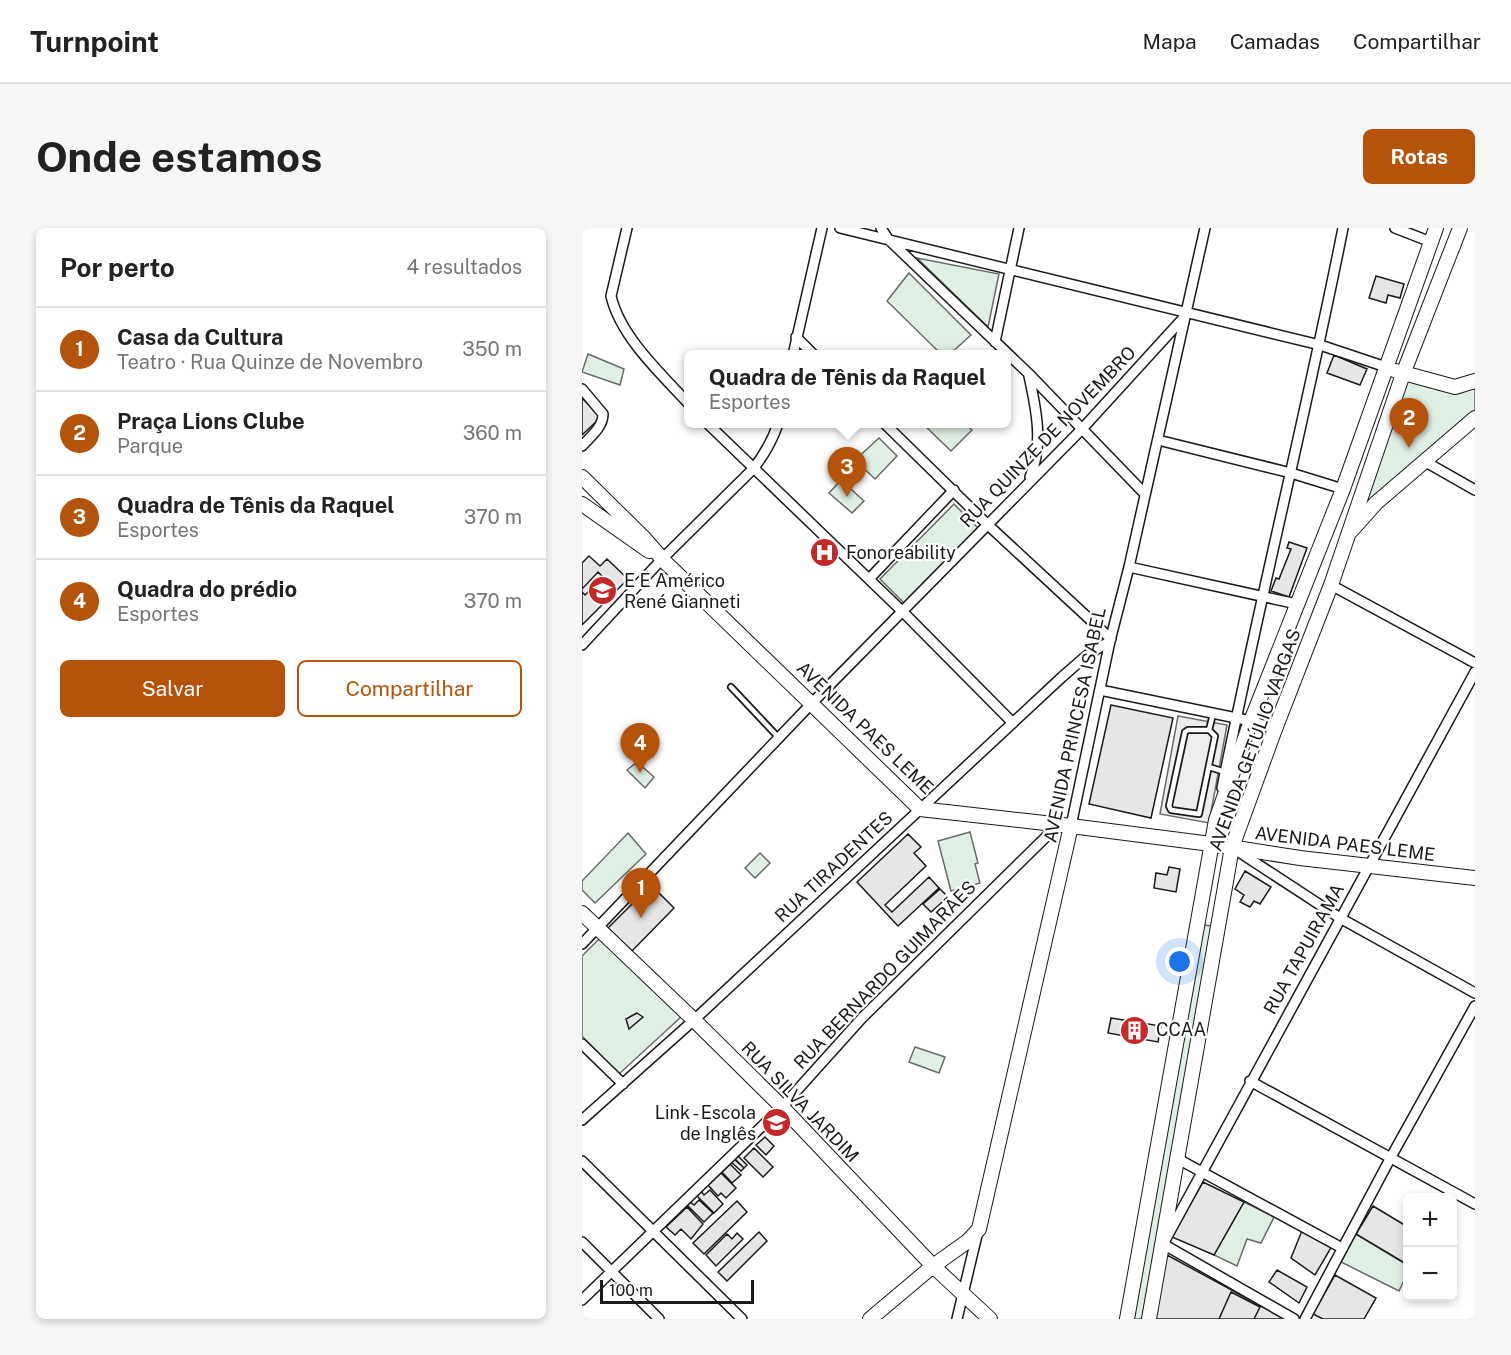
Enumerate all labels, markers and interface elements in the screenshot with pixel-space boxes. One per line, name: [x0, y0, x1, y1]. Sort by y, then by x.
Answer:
text: Turnpoint: [30, 25, 159, 58]
text: Mapa: [1143, 29, 1197, 54]
text: Camadas: [1230, 29, 1320, 54]
text: Compartilhar: [1353, 29, 1481, 54]
button: Rotas: [1363, 129, 1475, 184]
text: Onde estamos: [36, 132, 322, 181]
text: Por perto: [60, 252, 175, 283]
text: 4 resultados: [406, 255, 522, 279]
text: Casa da Cultura: [117, 324, 284, 350]
text: 1: [75, 337, 84, 361]
text: 350 m: [462, 337, 522, 361]
street label: RUA QUINZE DE NOVEMBRO: [955, 342, 1140, 532]
text: Teatro · Rua Quinze de Novembro: [117, 350, 423, 374]
popup: [684, 350, 1011, 428]
text: Quadra de Tênis da Raquel: [709, 364, 986, 390]
text: Esportes: [709, 390, 791, 414]
pin: 2: [1390, 398, 1428, 448]
text: Praça Lions Clube: [117, 408, 305, 434]
text: 2: [73, 421, 86, 445]
text: 360 m: [463, 421, 522, 445]
text: Parque: [117, 434, 183, 458]
pin: 3: [828, 448, 866, 497]
text: Quadra de Tênis da Raquel: [117, 492, 395, 518]
text: 3: [73, 505, 86, 529]
text: 370 m: [464, 505, 522, 529]
text: Esportes: [117, 518, 199, 542]
hospital icon: Fonoreability: [809, 537, 841, 569]
place label: Fonoreability: [846, 542, 956, 563]
place label: E E Américo René Gianneti: [624, 570, 741, 612]
school or university icon: E E Américo René Gianneti: [587, 575, 619, 607]
text: Quadra do prédio: [117, 576, 297, 602]
text: 4: [73, 589, 86, 613]
text: 370 m: [464, 589, 522, 613]
text: Esportes: [117, 602, 199, 626]
street label: AVENIDA PRINCESA ISABEL: [1039, 605, 1110, 845]
street label: AVENIDA GETÚLIO VARGAS: [1204, 625, 1305, 854]
street label: AVENIDA PAES LEME: [793, 657, 938, 798]
button: Salvar: [60, 660, 285, 717]
button: Compartilhar: [297, 660, 522, 717]
pin: 4: [620, 724, 660, 773]
street label: RUA TIRADENTES: [771, 807, 897, 927]
street label: AVENIDA PAES LEME: [1254, 822, 1436, 865]
pin: 1: [622, 868, 660, 918]
street label: RUA BERNARDO GUIMARÃES: [788, 876, 980, 1073]
street label: RUA TAPUIRAMA: [1259, 880, 1348, 1018]
your location: [1165, 947, 1194, 976]
building icon: CCAA: [1119, 1014, 1151, 1046]
place label: CCAA: [1156, 1019, 1206, 1040]
street label: RUA SILVA JARDIM: [737, 1037, 863, 1166]
place label: Link - Escola de Inglês: [655, 1102, 756, 1144]
school or university icon: Link - Escola de Inglês: [761, 1107, 793, 1139]
map controls: [1403, 1193, 1457, 1301]
button: +: [1403, 1193, 1457, 1247]
button: −: [1403, 1247, 1457, 1301]
scale bar: [600, 1277, 754, 1304]
text: 100 m: [609, 1281, 653, 1300]

